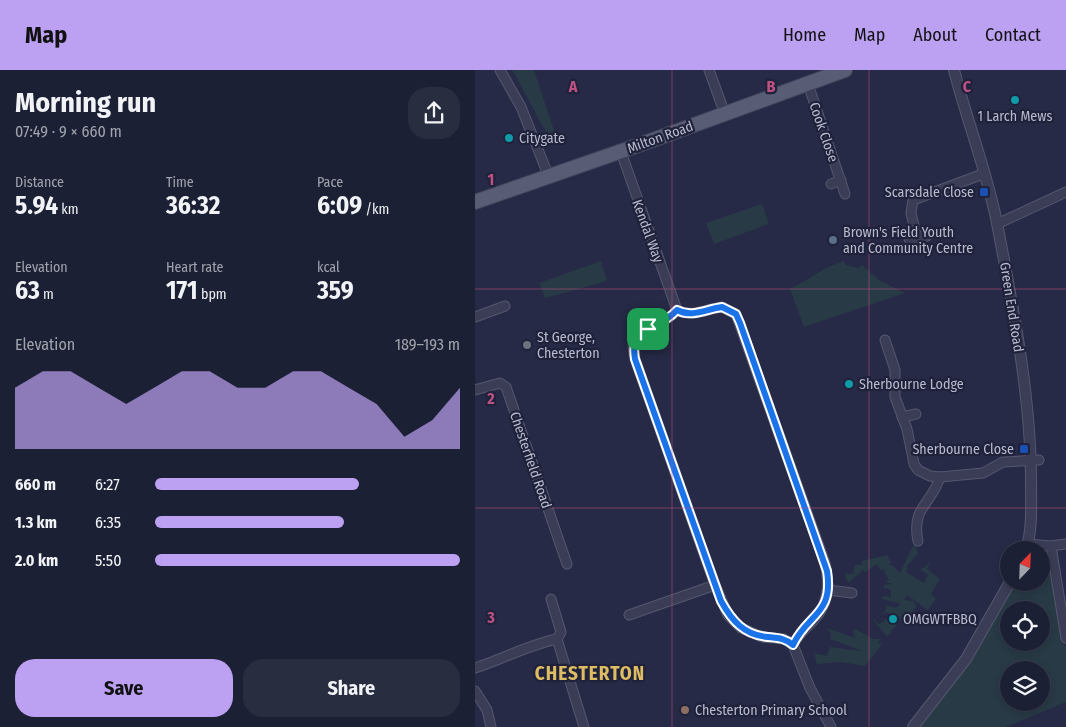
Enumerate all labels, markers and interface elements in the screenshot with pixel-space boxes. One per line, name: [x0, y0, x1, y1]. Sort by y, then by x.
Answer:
text: Map: [25, 21, 67, 49]
text: Home: [783, 24, 826, 46]
text: Map: [854, 24, 885, 46]
text: About: [913, 24, 957, 46]
text: Contact: [985, 24, 1041, 46]
text: A: [568, 77, 578, 96]
text: B: [767, 77, 776, 96]
text: C: [963, 77, 972, 96]
text: Morning run: [15, 86, 156, 119]
button: share: [408, 87, 460, 139]
marker: 1 Larch Mews: [1009, 94, 1021, 106]
street label: Cook Close: [805, 100, 842, 164]
place label: 1 Larch Mews: [978, 108, 1052, 125]
street label: Milton Road: [625, 118, 695, 157]
text: 07:49 · 9 × 660 m: [15, 122, 122, 141]
place label: Citygate: [519, 130, 565, 147]
marker: Citygate: [503, 132, 515, 144]
text: 1: [488, 170, 494, 189]
text: Distance: [15, 174, 64, 191]
text: Time: [166, 174, 194, 191]
text: Pace: [317, 174, 343, 191]
place label: Scarsdale Close: [885, 184, 974, 201]
marker: Scarsdale Close: [978, 186, 990, 198]
text: 5.94: [15, 191, 58, 221]
text: 36:32: [166, 191, 220, 221]
text: 6:09: [317, 191, 362, 221]
street label: Kendal Way: [628, 197, 667, 266]
text: km: [58, 201, 79, 218]
text: /km: [362, 201, 389, 218]
place label: Brown's Field Youth and Community Centre: [843, 224, 973, 257]
marker: Brown's Field Youth and Community Centre: [827, 234, 839, 246]
text: Elevation: [15, 259, 68, 276]
text: Heart rate: [166, 259, 223, 276]
text: kcal: [317, 259, 340, 276]
street label: Green End Road: [996, 261, 1027, 353]
text: 63: [15, 276, 40, 306]
text: 171: [166, 276, 198, 306]
text: 359: [317, 276, 354, 306]
text: m: [40, 286, 54, 303]
text: bpm: [198, 286, 227, 303]
pin: [627, 308, 669, 350]
icon: arrive: [634, 315, 662, 343]
place label: St George, Chesterton: [537, 329, 600, 362]
text: Elevation: [15, 335, 75, 354]
text: 189–193 m: [395, 335, 460, 354]
marker: St George, Chesterton: [521, 339, 533, 351]
place label: Sherbourne Lodge: [859, 376, 964, 393]
marker: Sherbourne Lodge: [843, 378, 855, 390]
text: 2: [486, 389, 495, 408]
street label: Chesterfield Road: [506, 410, 555, 511]
place label: Sherbourne Close: [912, 441, 1014, 458]
marker: Sherbourne Close: [1018, 443, 1030, 455]
text: 660 m: [15, 475, 56, 494]
text: 6:27: [95, 475, 120, 494]
text: 1.3 km: [15, 513, 57, 532]
text: 6:35: [95, 513, 121, 532]
north arrow: [1000, 541, 1050, 591]
map controls: [1000, 541, 1050, 711]
text: 2.0 km: [15, 551, 58, 570]
text: 5:50: [95, 551, 121, 570]
button: locate: [1000, 601, 1050, 651]
text: 3: [486, 608, 495, 627]
place label: OMGWTFBBQ: [903, 611, 977, 628]
marker: OMGWTFBBQ: [887, 613, 899, 625]
button: Save: [15, 659, 233, 717]
button: Share: [243, 659, 460, 717]
button: layers: [1000, 661, 1050, 711]
district label: CHESTERTON: [535, 662, 645, 685]
place label: Chesterton Primary School: [695, 702, 847, 719]
marker: Chesterton Primary School: [679, 704, 691, 716]

